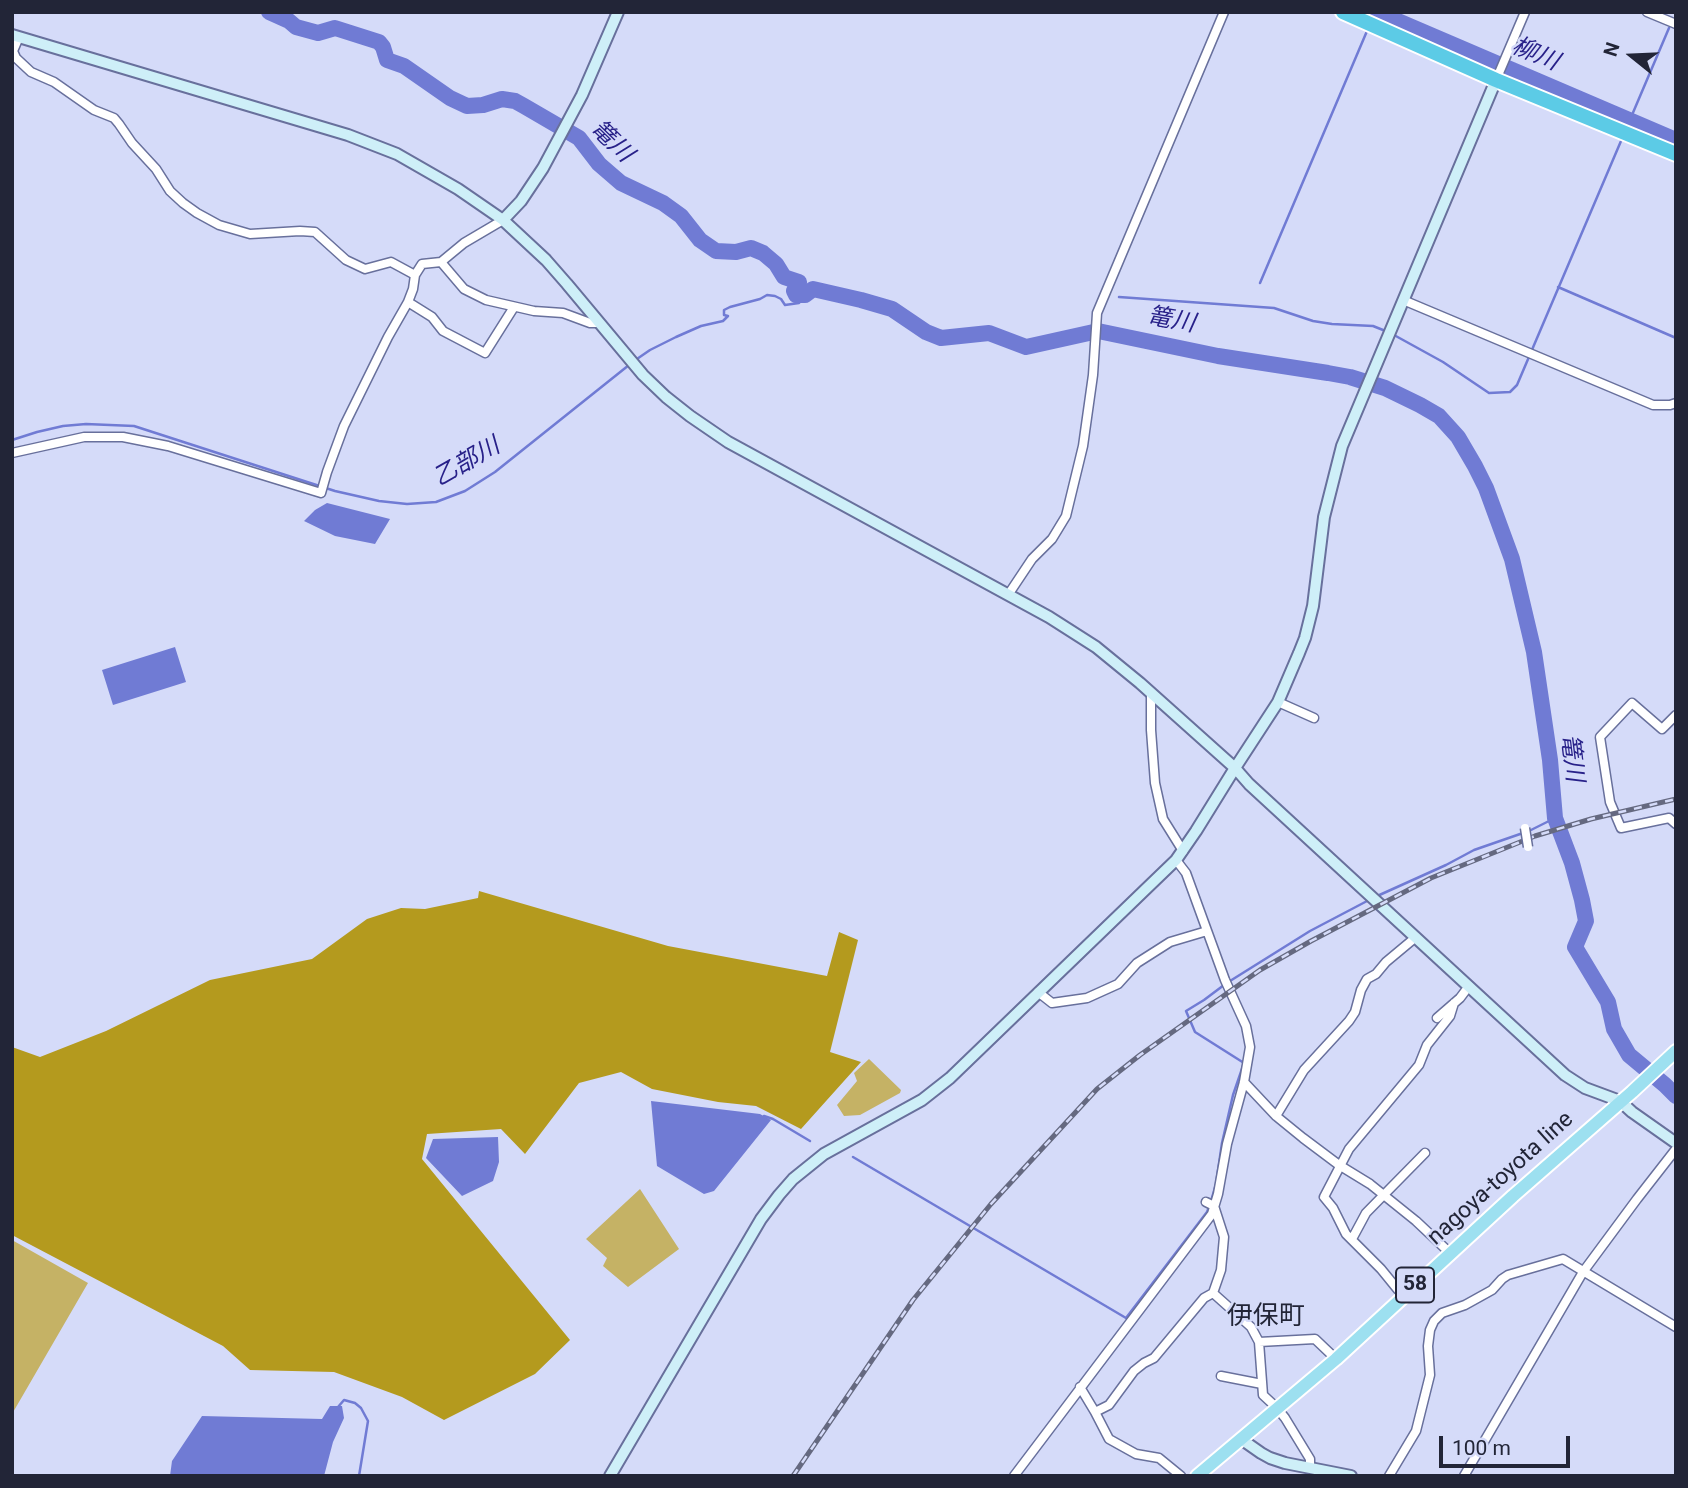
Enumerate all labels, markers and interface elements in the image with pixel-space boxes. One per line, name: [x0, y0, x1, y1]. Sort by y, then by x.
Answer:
north arrow: [1597, 21, 1667, 91]
water label: 柳川: [1507, 32, 1563, 78]
text: N: [1599, 39, 1625, 59]
water label: 篭川: [584, 115, 638, 169]
water label: 篭川: [1145, 303, 1197, 339]
water label: 乙部川: [429, 433, 505, 493]
water label: 篭川: [1554, 732, 1588, 784]
street label: nagoya-toyota line: [1422, 1106, 1580, 1252]
road number: 58: [1396, 1268, 1434, 1302]
district label: 伊保町: [1227, 1301, 1305, 1333]
scale bar: [1443, 1422, 1574, 1466]
text: 100 m: [1452, 1436, 1511, 1460]

